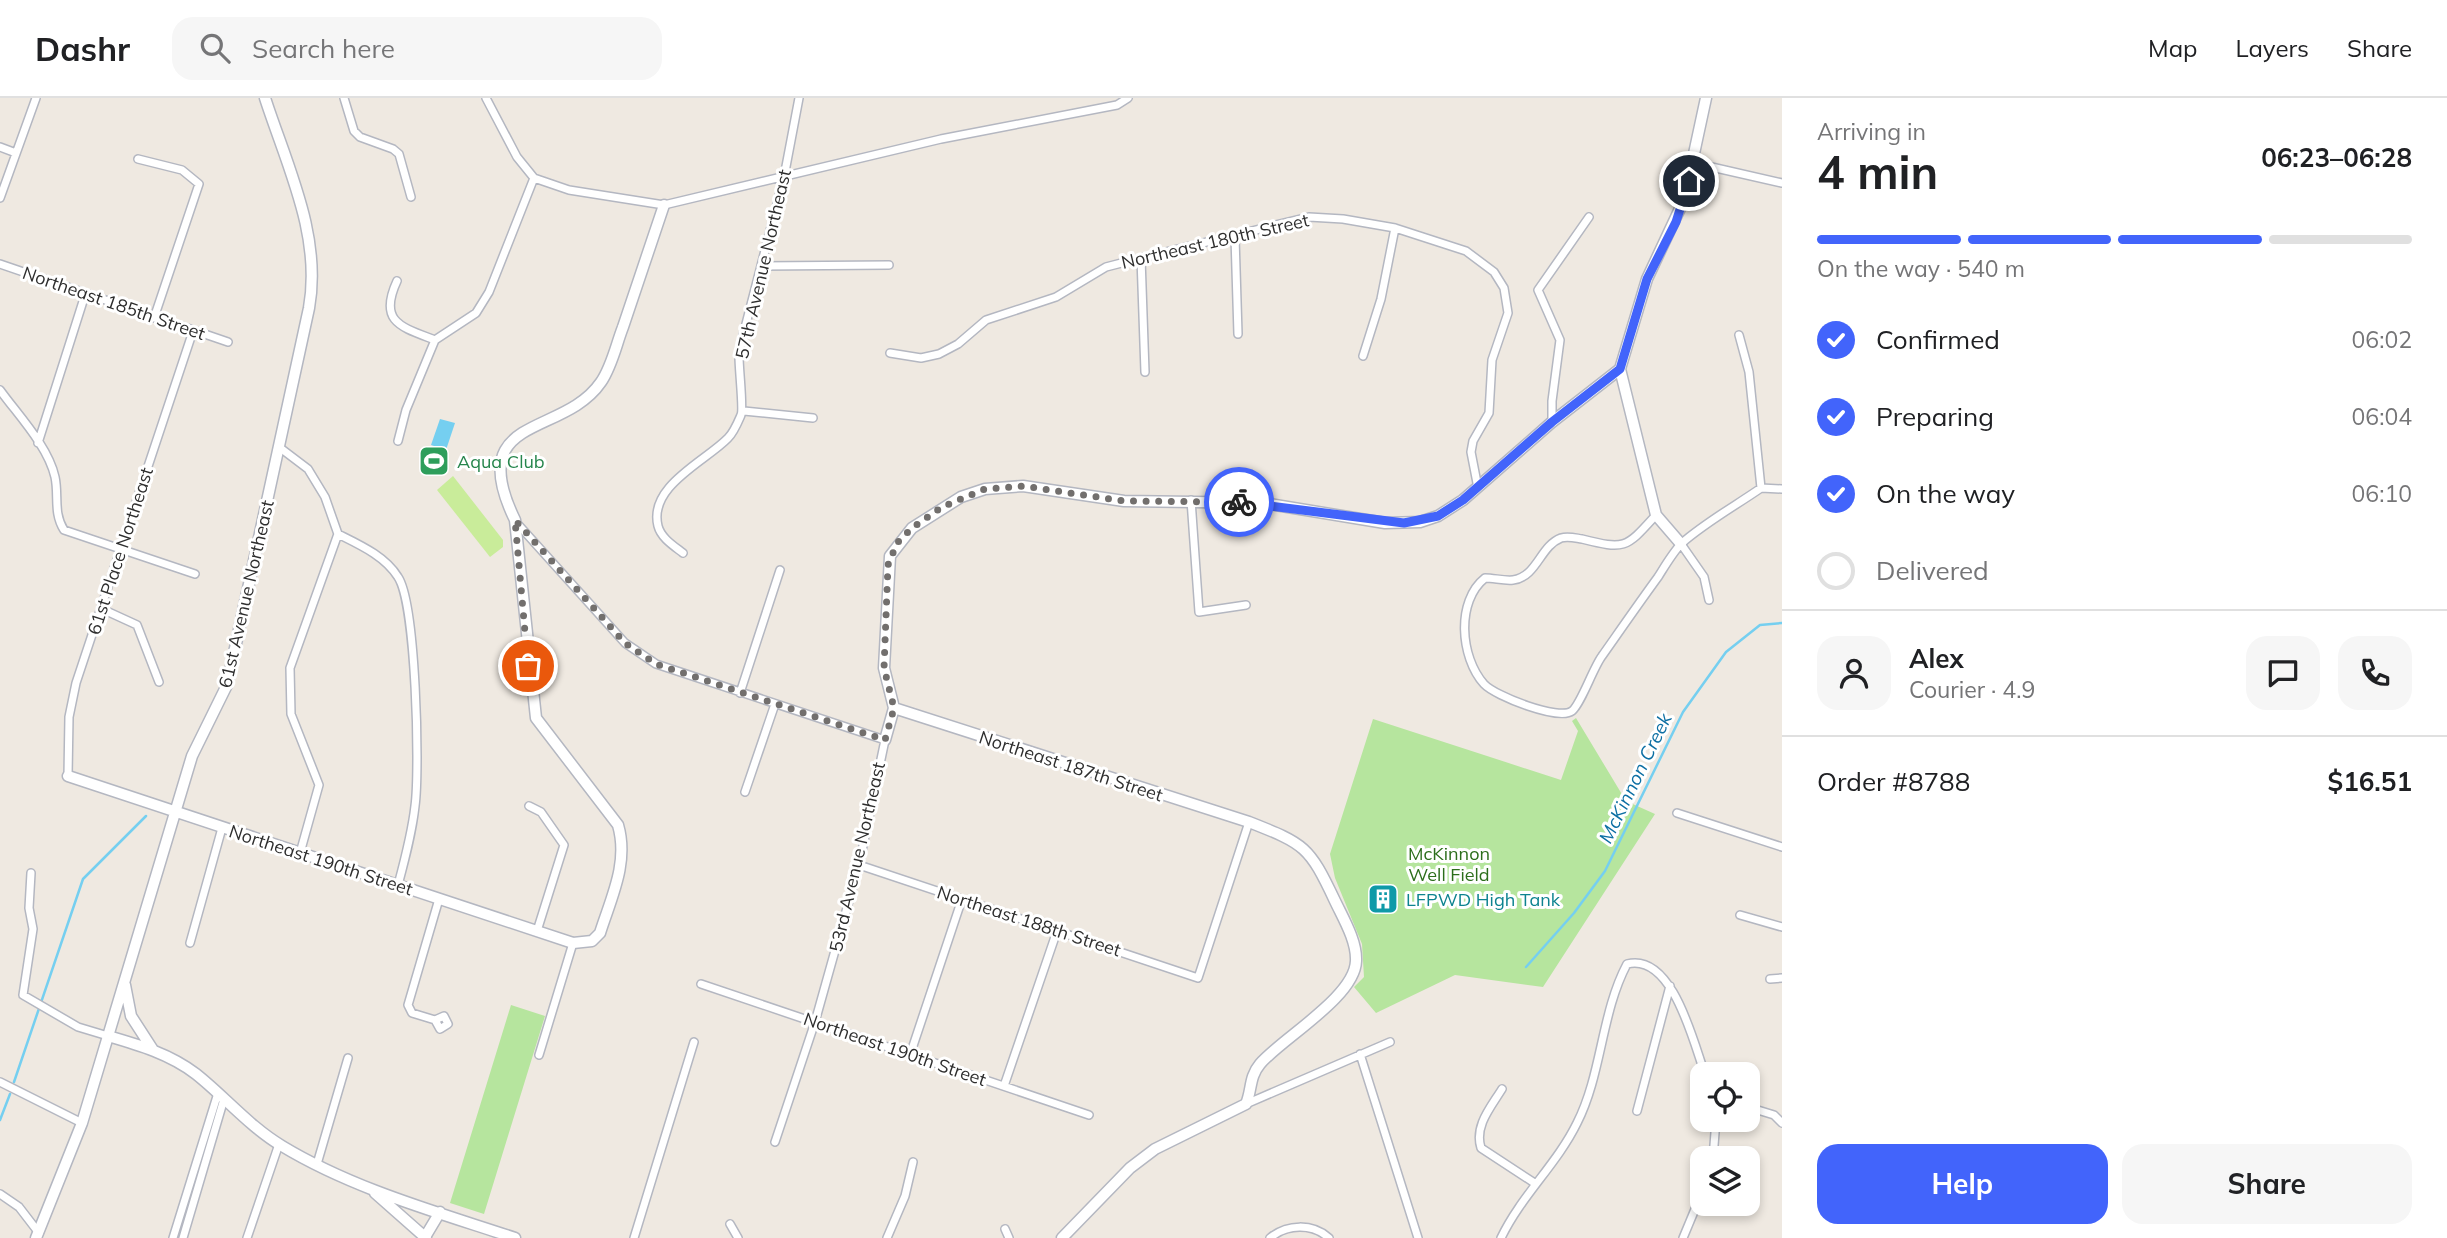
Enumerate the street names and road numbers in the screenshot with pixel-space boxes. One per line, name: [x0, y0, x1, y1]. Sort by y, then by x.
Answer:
street label: 57th Avenue Northeast: [730, 167, 796, 361]
street label: Northeast 180th Street: [1119, 208, 1311, 274]
street label: Northeast 185th Street: [20, 261, 208, 345]
street label: 61st Place Northeast: [82, 464, 158, 638]
street label: 61st Avenue Northeast: [213, 498, 279, 690]
street label: Northeast 187th Street: [976, 725, 1166, 807]
street label: 53rd Avenue Northeast: [824, 760, 890, 954]
street label: Northeast 190th Street: [226, 819, 416, 901]
street label: Northeast 188th Street: [934, 880, 1124, 962]
street label: Northeast 190th Street: [801, 1007, 989, 1091]

